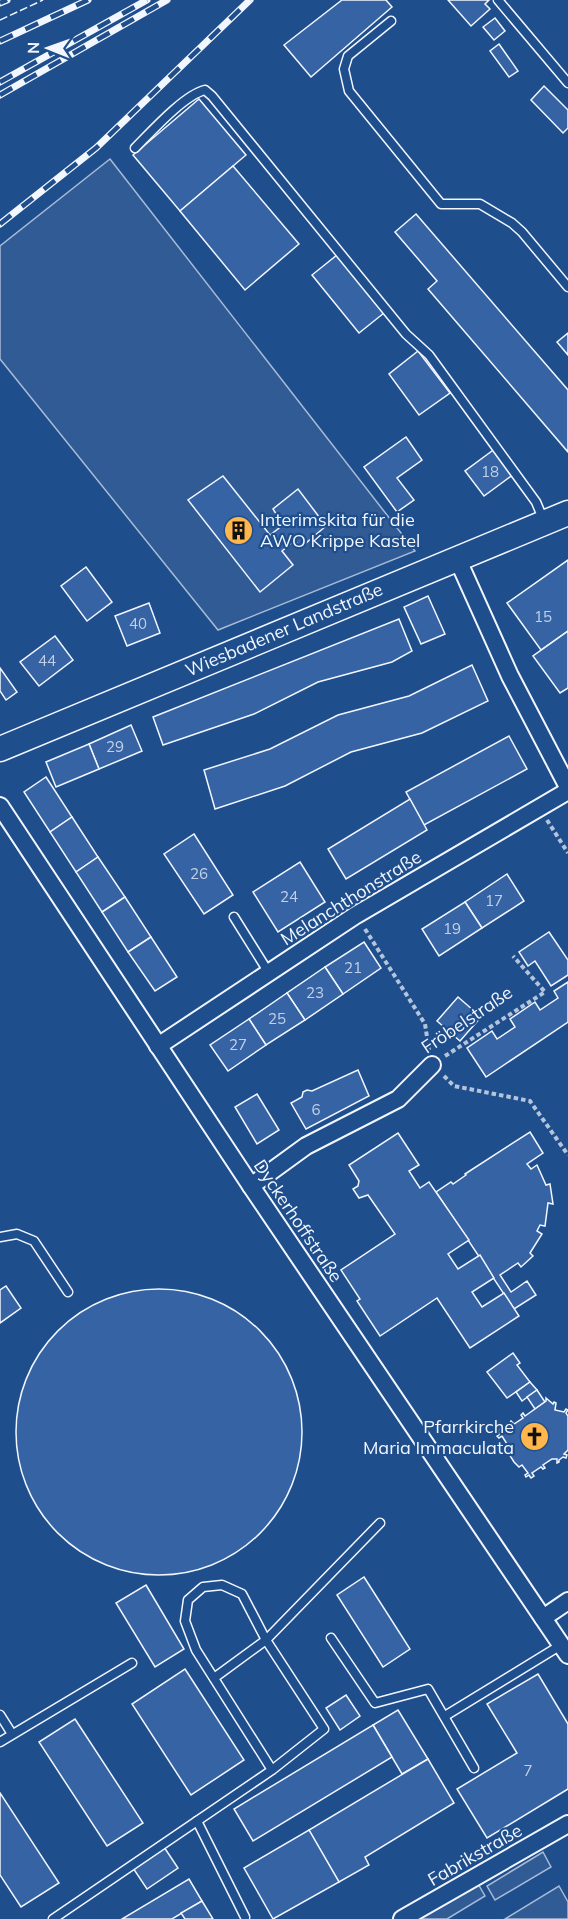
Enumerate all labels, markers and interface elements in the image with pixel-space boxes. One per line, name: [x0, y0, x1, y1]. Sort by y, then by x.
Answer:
north arrow: [18, 18, 78, 78]
text: N: [23, 42, 43, 54]
house number: 18: [481, 462, 499, 481]
place label: Interimskita für die AWO Krippe Kastel: [260, 508, 420, 552]
building icon: Interimskita für die AWO Krippe Kastel: [223, 514, 255, 546]
street label: Wiesbadener Landstraße: [182, 577, 386, 682]
house number: 15: [534, 607, 552, 626]
house number: 40: [129, 614, 147, 633]
house number: 44: [38, 651, 56, 670]
house number: 29: [106, 737, 124, 756]
street label: Melanchthonstraße: [276, 845, 425, 950]
house number: 26: [190, 864, 208, 883]
house number: 24: [280, 887, 298, 906]
house number: 17: [485, 891, 503, 910]
house number: 19: [443, 919, 461, 938]
house number: 21: [344, 958, 362, 977]
street label: Fröbelstraße: [417, 981, 517, 1059]
house number: 23: [306, 983, 324, 1002]
house number: 25: [268, 1009, 286, 1028]
house number: 27: [229, 1035, 247, 1054]
house number: 6: [311, 1100, 321, 1119]
street label: Dyckerhoffstraße: [249, 1155, 348, 1287]
place label: Pfarrkirche Maria Immaculata: [363, 1415, 514, 1459]
church icon: Pfarrkirche Maria Immaculata: [519, 1421, 551, 1453]
house number: 7: [523, 1761, 533, 1780]
street label: Fabrikstraße: [424, 1818, 526, 1891]

